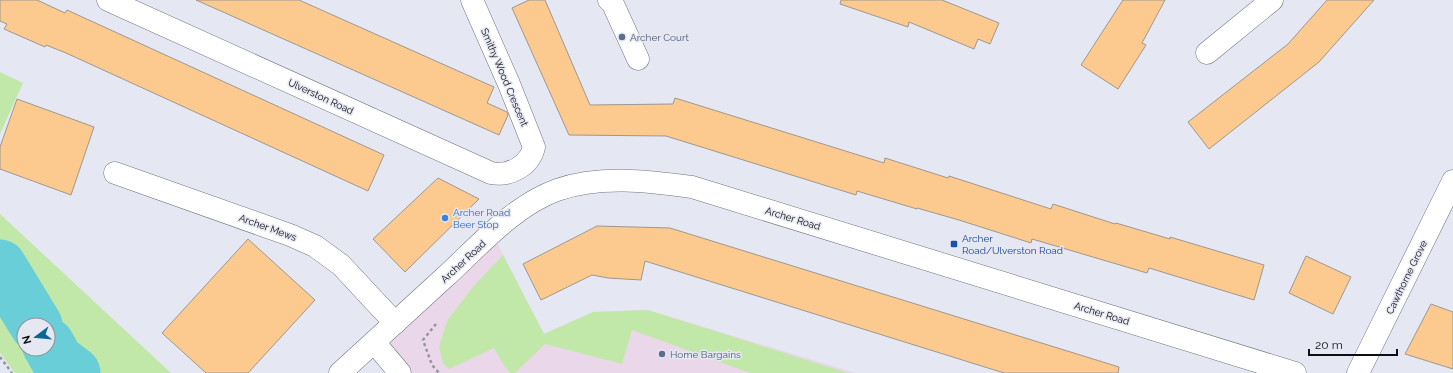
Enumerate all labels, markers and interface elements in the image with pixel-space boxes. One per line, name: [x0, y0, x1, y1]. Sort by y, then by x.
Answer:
street label: Smithy Wood Crescent: [479, 26, 530, 129]
marker: Archer Court: [617, 32, 627, 42]
place label: Archer Court: [630, 32, 689, 43]
street label: Ulverston Road: [286, 76, 355, 116]
street label: Archer Road: [764, 205, 822, 232]
place label: Archer Road Beer Stop: [453, 207, 510, 230]
street label: Archer Mews: [238, 212, 298, 243]
marker: Archer Road Beer Stop: [440, 213, 450, 223]
place label: Archer Road/Ulverston Road: [962, 233, 1063, 256]
street label: Archer Road: [439, 238, 488, 285]
marker: Archer Road/Ulverston Road: [949, 239, 959, 249]
street label: Cawthorne Grove: [1384, 239, 1429, 316]
street label: Archer Road: [1073, 300, 1131, 327]
north arrow: [16, 317, 56, 357]
scale bar: [1309, 331, 1397, 357]
text: N: [19, 334, 34, 345]
text: 20 m: [1315, 338, 1343, 352]
marker: Home Bargains: [657, 349, 667, 359]
place label: Home Bargains: [670, 349, 741, 360]

